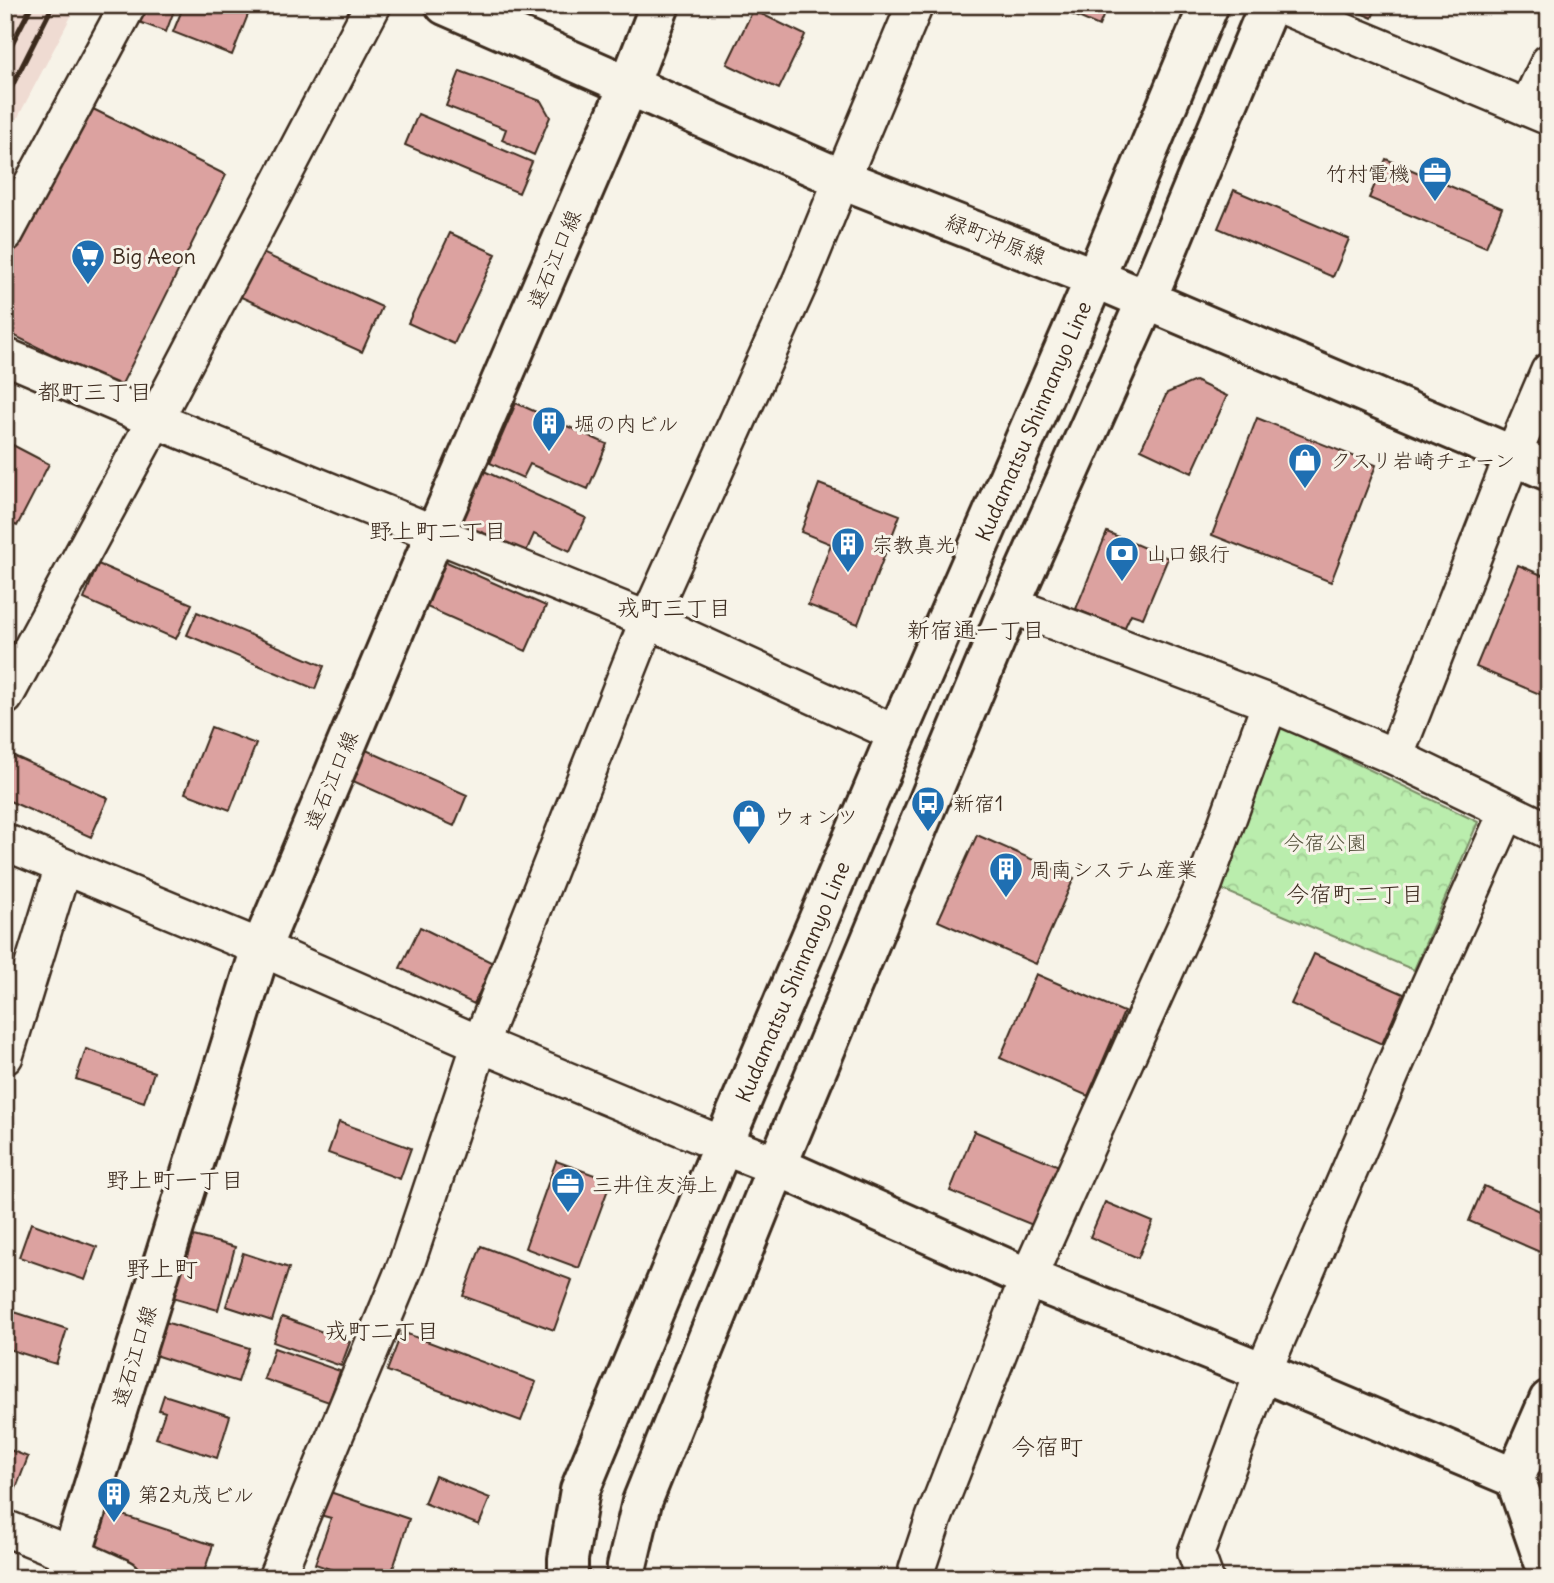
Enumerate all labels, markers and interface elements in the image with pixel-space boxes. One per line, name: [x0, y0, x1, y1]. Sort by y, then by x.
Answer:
office icon: 竹村電機: [1416, 154, 1454, 203]
place label: 竹村電機: [1326, 160, 1410, 187]
street label: 遠石江口線: [521, 205, 587, 313]
street label: 緑町沖原線: [942, 208, 1050, 270]
supermarket icon: Big Aeon: [69, 237, 107, 286]
place label: Big Aeon: [112, 243, 196, 270]
street label: Kudamatsu Shinnanyo Line: [969, 297, 1097, 545]
district label: 都町三丁目: [38, 377, 153, 406]
building icon: 堀の内ビル: [530, 404, 568, 453]
place label: 堀の内ビル: [574, 410, 679, 437]
shop icon: クスリ岩崎チェーン: [1286, 441, 1324, 490]
place label: クスリ岩崎チェーン: [1330, 447, 1515, 474]
district label: 野上町二丁目: [369, 516, 507, 545]
building icon: 宗教真光: [829, 525, 867, 574]
place label: 宗教真光: [872, 531, 956, 558]
bank icon: 山口銀行: [1103, 534, 1141, 583]
place label: 山口銀行: [1146, 540, 1230, 567]
district label: 戎町三丁目: [617, 593, 732, 622]
district label: 新宿通一丁目: [907, 615, 1045, 644]
street label: 遠石江口線: [298, 726, 364, 834]
bus stop icon: 新宿1: [909, 784, 947, 833]
place label: 新宿1: [953, 790, 1003, 817]
shop icon: ウォンツ: [730, 797, 768, 846]
place label: ウォンツ: [774, 803, 858, 830]
park label: 今宿公園: [1283, 829, 1367, 856]
building icon: 周南システム産業: [987, 850, 1025, 899]
place label: 周南システム産業: [1030, 856, 1198, 883]
street label: Kudamatsu Shinnanyo Line: [729, 857, 855, 1106]
district label: 今宿町二丁目: [1286, 879, 1424, 908]
district label: 野上町一丁目: [106, 1165, 244, 1194]
office icon: 三井住友海上: [549, 1165, 587, 1214]
place label: 三井住友海上: [592, 1171, 718, 1198]
district label: 野上町: [126, 1253, 198, 1283]
street label: 遠石江口線: [106, 1302, 162, 1410]
district label: 戎町二丁目: [325, 1316, 440, 1345]
district label: 今宿町: [1011, 1431, 1083, 1461]
building icon: 第2丸茂ビル: [95, 1475, 133, 1524]
place label: 第2丸茂ビル: [138, 1481, 254, 1508]

